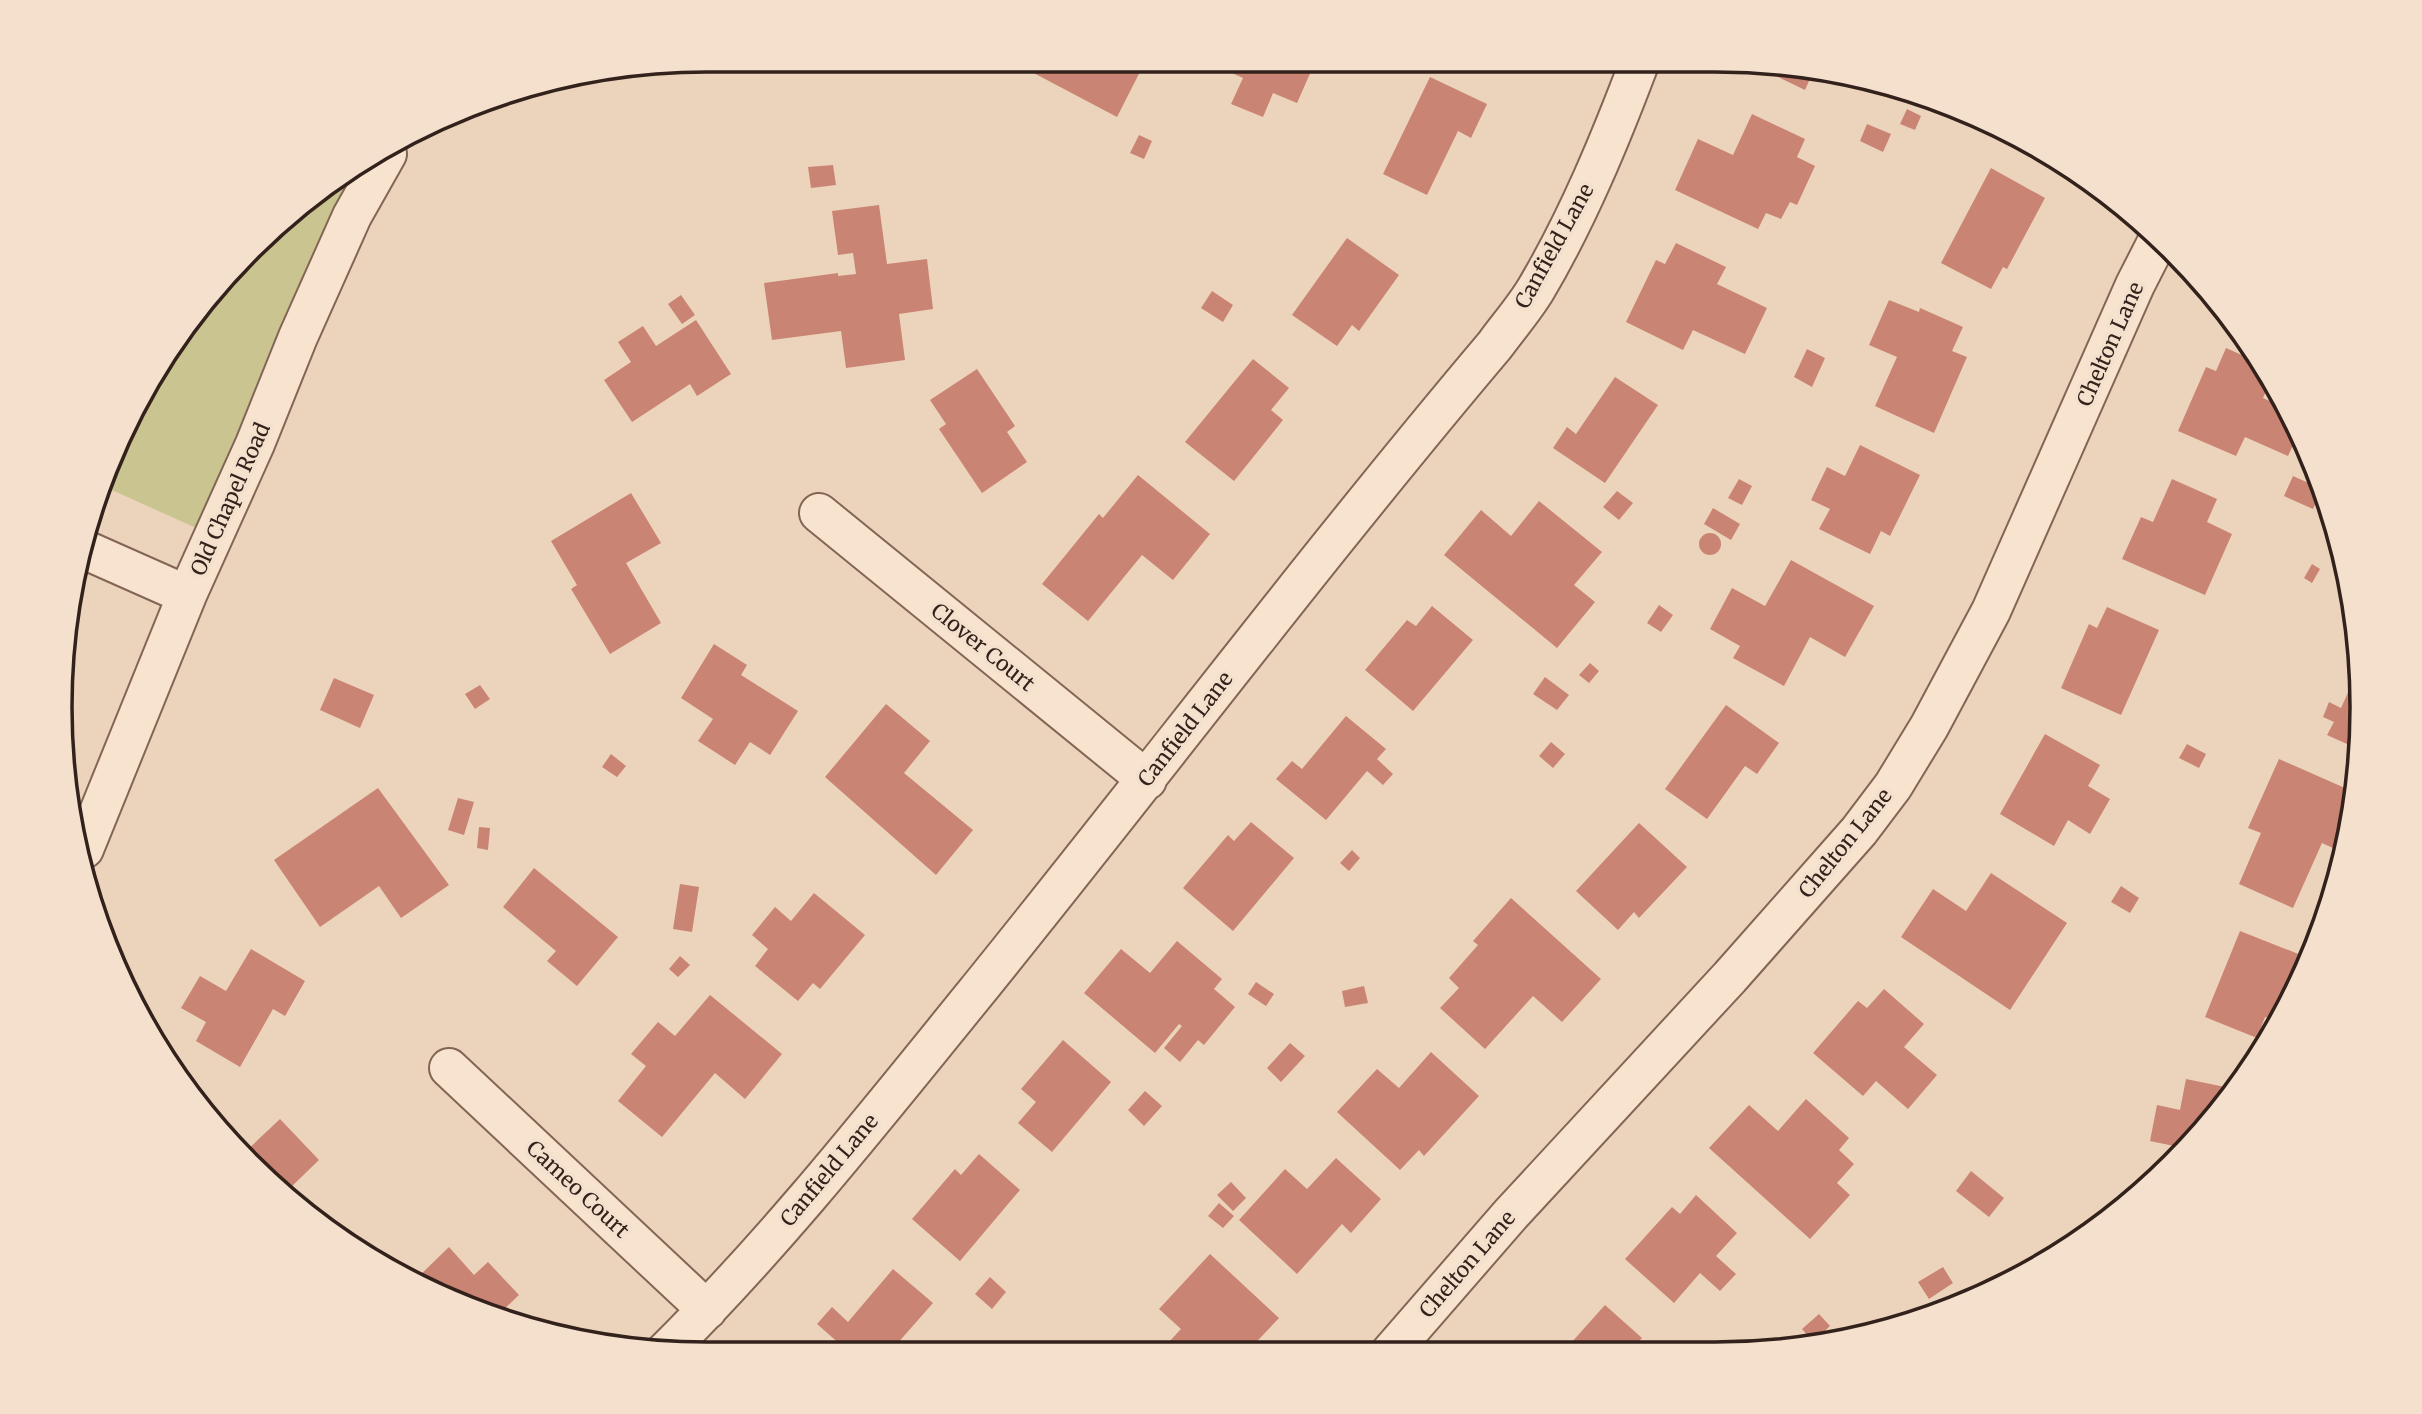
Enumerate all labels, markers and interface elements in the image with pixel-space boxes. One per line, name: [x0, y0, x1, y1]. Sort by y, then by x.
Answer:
street label: Canfield Lane: [1509, 179, 1599, 313]
street label: Chelton Lane: [2071, 278, 2149, 410]
street label: Old Chapel Road: [184, 418, 276, 580]
street label: Clover Court: [926, 597, 1040, 697]
street label: Canfield Lane: [1132, 666, 1238, 792]
street label: Chelton Lane: [1793, 783, 1897, 903]
street label: Canfield Lane: [774, 1108, 884, 1232]
street label: Cameo Court: [521, 1135, 635, 1243]
street label: Chelton Lane: [1413, 1205, 1521, 1323]

